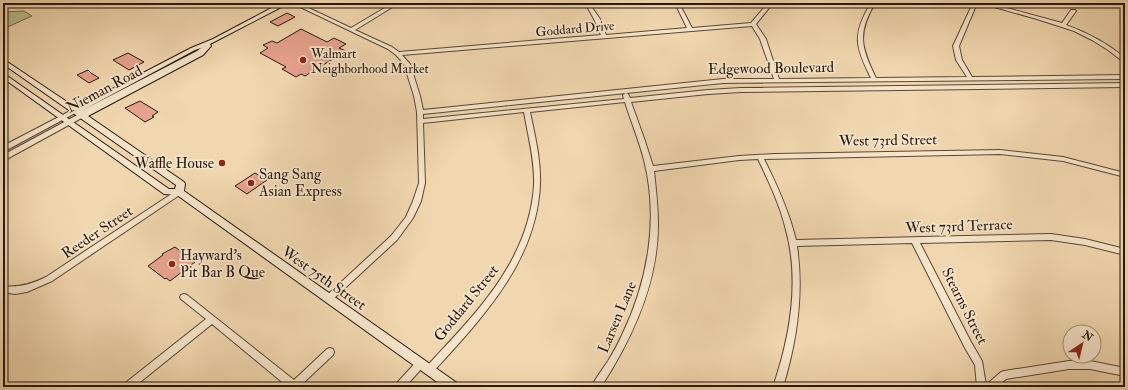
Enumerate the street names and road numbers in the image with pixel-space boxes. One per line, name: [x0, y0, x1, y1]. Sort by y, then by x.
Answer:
street label: Goddard Drive: [535, 18, 616, 40]
street label: Edgewood Boulevard: [708, 58, 835, 79]
street label: Nieman Road: [63, 61, 146, 117]
street label: West 73rd Street: [838, 130, 937, 151]
street label: Reeder Street: [58, 202, 137, 263]
street label: West 73rd Terrace: [904, 215, 1013, 238]
street label: West 75th Street: [277, 242, 370, 315]
street label: Goddard Street: [430, 261, 503, 345]
street label: Stearns Street: [937, 265, 992, 348]
street label: Larsen Lane: [594, 279, 641, 356]

